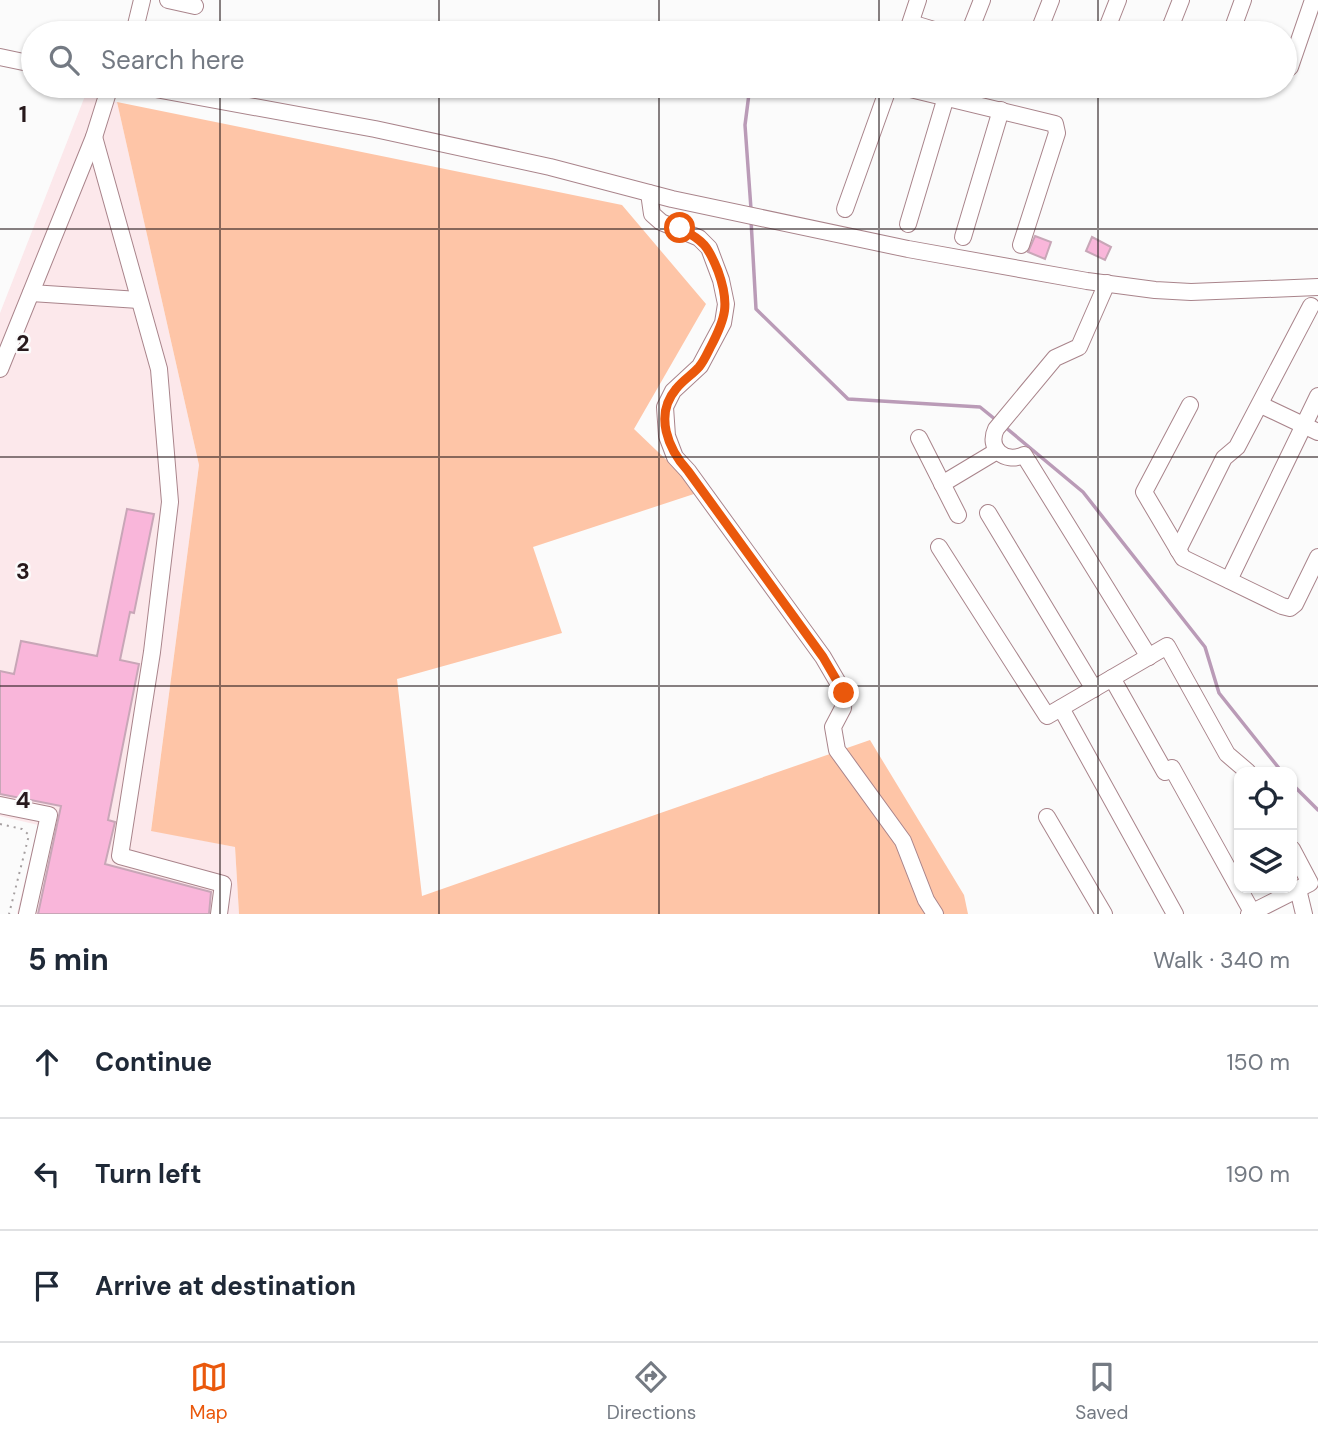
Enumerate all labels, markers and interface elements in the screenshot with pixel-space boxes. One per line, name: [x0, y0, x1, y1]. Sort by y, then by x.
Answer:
search box: [21, 21, 1297, 98]
icon: search: [45, 41, 83, 79]
text: Search here: [101, 43, 244, 77]
text: 1: [19, 99, 27, 129]
route start: [664, 212, 695, 243]
text: 2: [16, 328, 30, 358]
text: 3: [16, 556, 30, 586]
route end: [828, 677, 859, 708]
map controls: [1234, 767, 1297, 893]
button: locate: [1234, 767, 1297, 830]
text: 4: [16, 785, 31, 815]
button: layers: [1234, 830, 1297, 893]
text: 5 min: [28, 940, 109, 979]
text: Walk · 340 m: [1153, 945, 1290, 975]
icon: ahead: [28, 1043, 66, 1081]
text: Continue: [95, 1045, 212, 1079]
text: 150 m: [1226, 1047, 1290, 1077]
icon: left: [28, 1155, 66, 1193]
text: Turn left: [95, 1157, 202, 1191]
text: 190 m: [1226, 1159, 1290, 1189]
icon: arrive: [28, 1267, 66, 1305]
text: Arrive at destination: [95, 1269, 356, 1303]
tab: Map: [190, 1358, 228, 1425]
tab: Directions: [607, 1358, 696, 1425]
tab: Saved: [1075, 1358, 1128, 1425]

